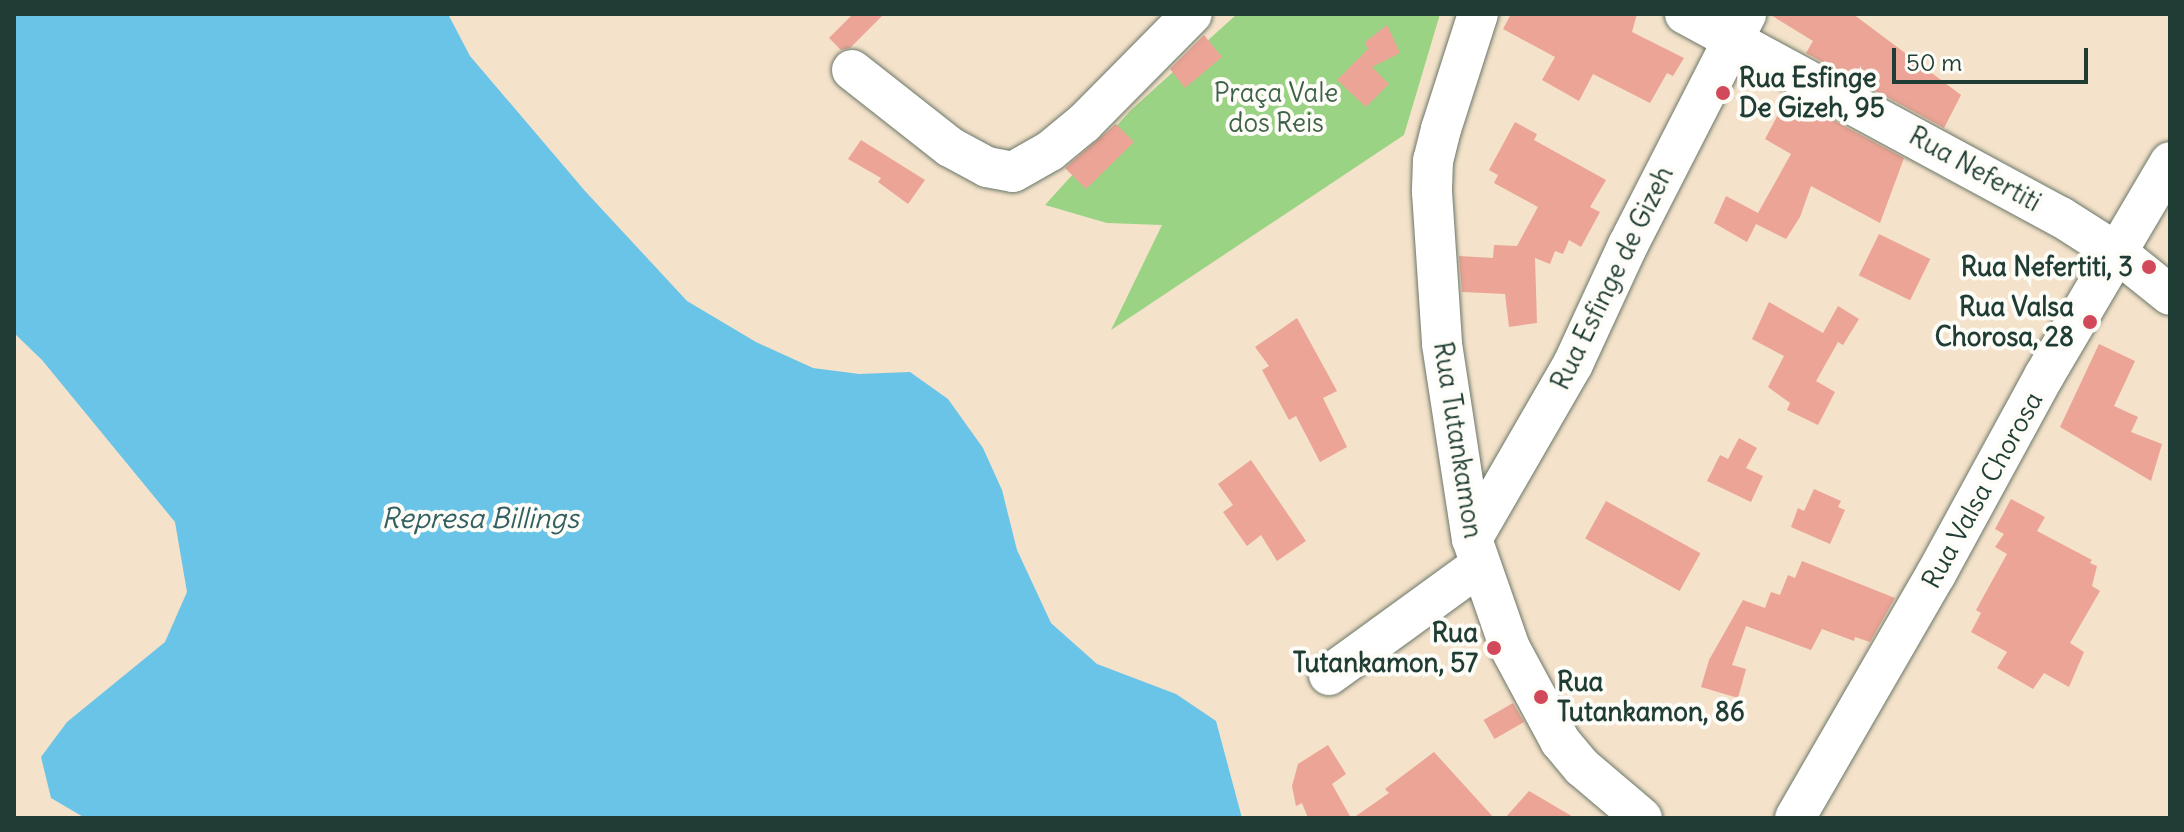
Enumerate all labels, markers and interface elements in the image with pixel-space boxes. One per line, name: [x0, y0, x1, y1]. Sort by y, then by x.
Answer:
scale bar: [1896, 32, 2092, 82]
text: 50 m: [1906, 47, 1962, 77]
place label: Rua Esfinge De Gizeh, 95: [1739, 62, 1885, 124]
park label: Praça Vale dos Reis: [1214, 77, 1338, 138]
marker: Rua Esfinge De Gizeh, 95: [1714, 84, 1732, 102]
street label: Rua Nefertiti: [1904, 120, 2046, 218]
street label: Rua Esfinge de Gizeh: [1544, 161, 1680, 395]
place label: Rua Nefertiti, 3: [1961, 251, 2133, 283]
marker: Rua Nefertiti, 3: [2140, 258, 2158, 276]
place label: Rua Valsa Chorosa, 28: [1935, 291, 2074, 352]
marker: Rua Valsa Chorosa, 28: [2081, 313, 2099, 331]
street label: Rua Tutankamon: [1427, 340, 1489, 540]
street label: Rua Valsa Chorosa: [1915, 386, 2049, 594]
water label: Represa Billings: [381, 501, 579, 535]
place label: Rua Tutankamon, 57: [1293, 617, 1478, 678]
marker: Rua Tutankamon, 57: [1485, 639, 1503, 657]
place label: Rua Tutankamon, 86: [1557, 666, 1745, 728]
marker: Rua Tutankamon, 86: [1532, 688, 1550, 706]

